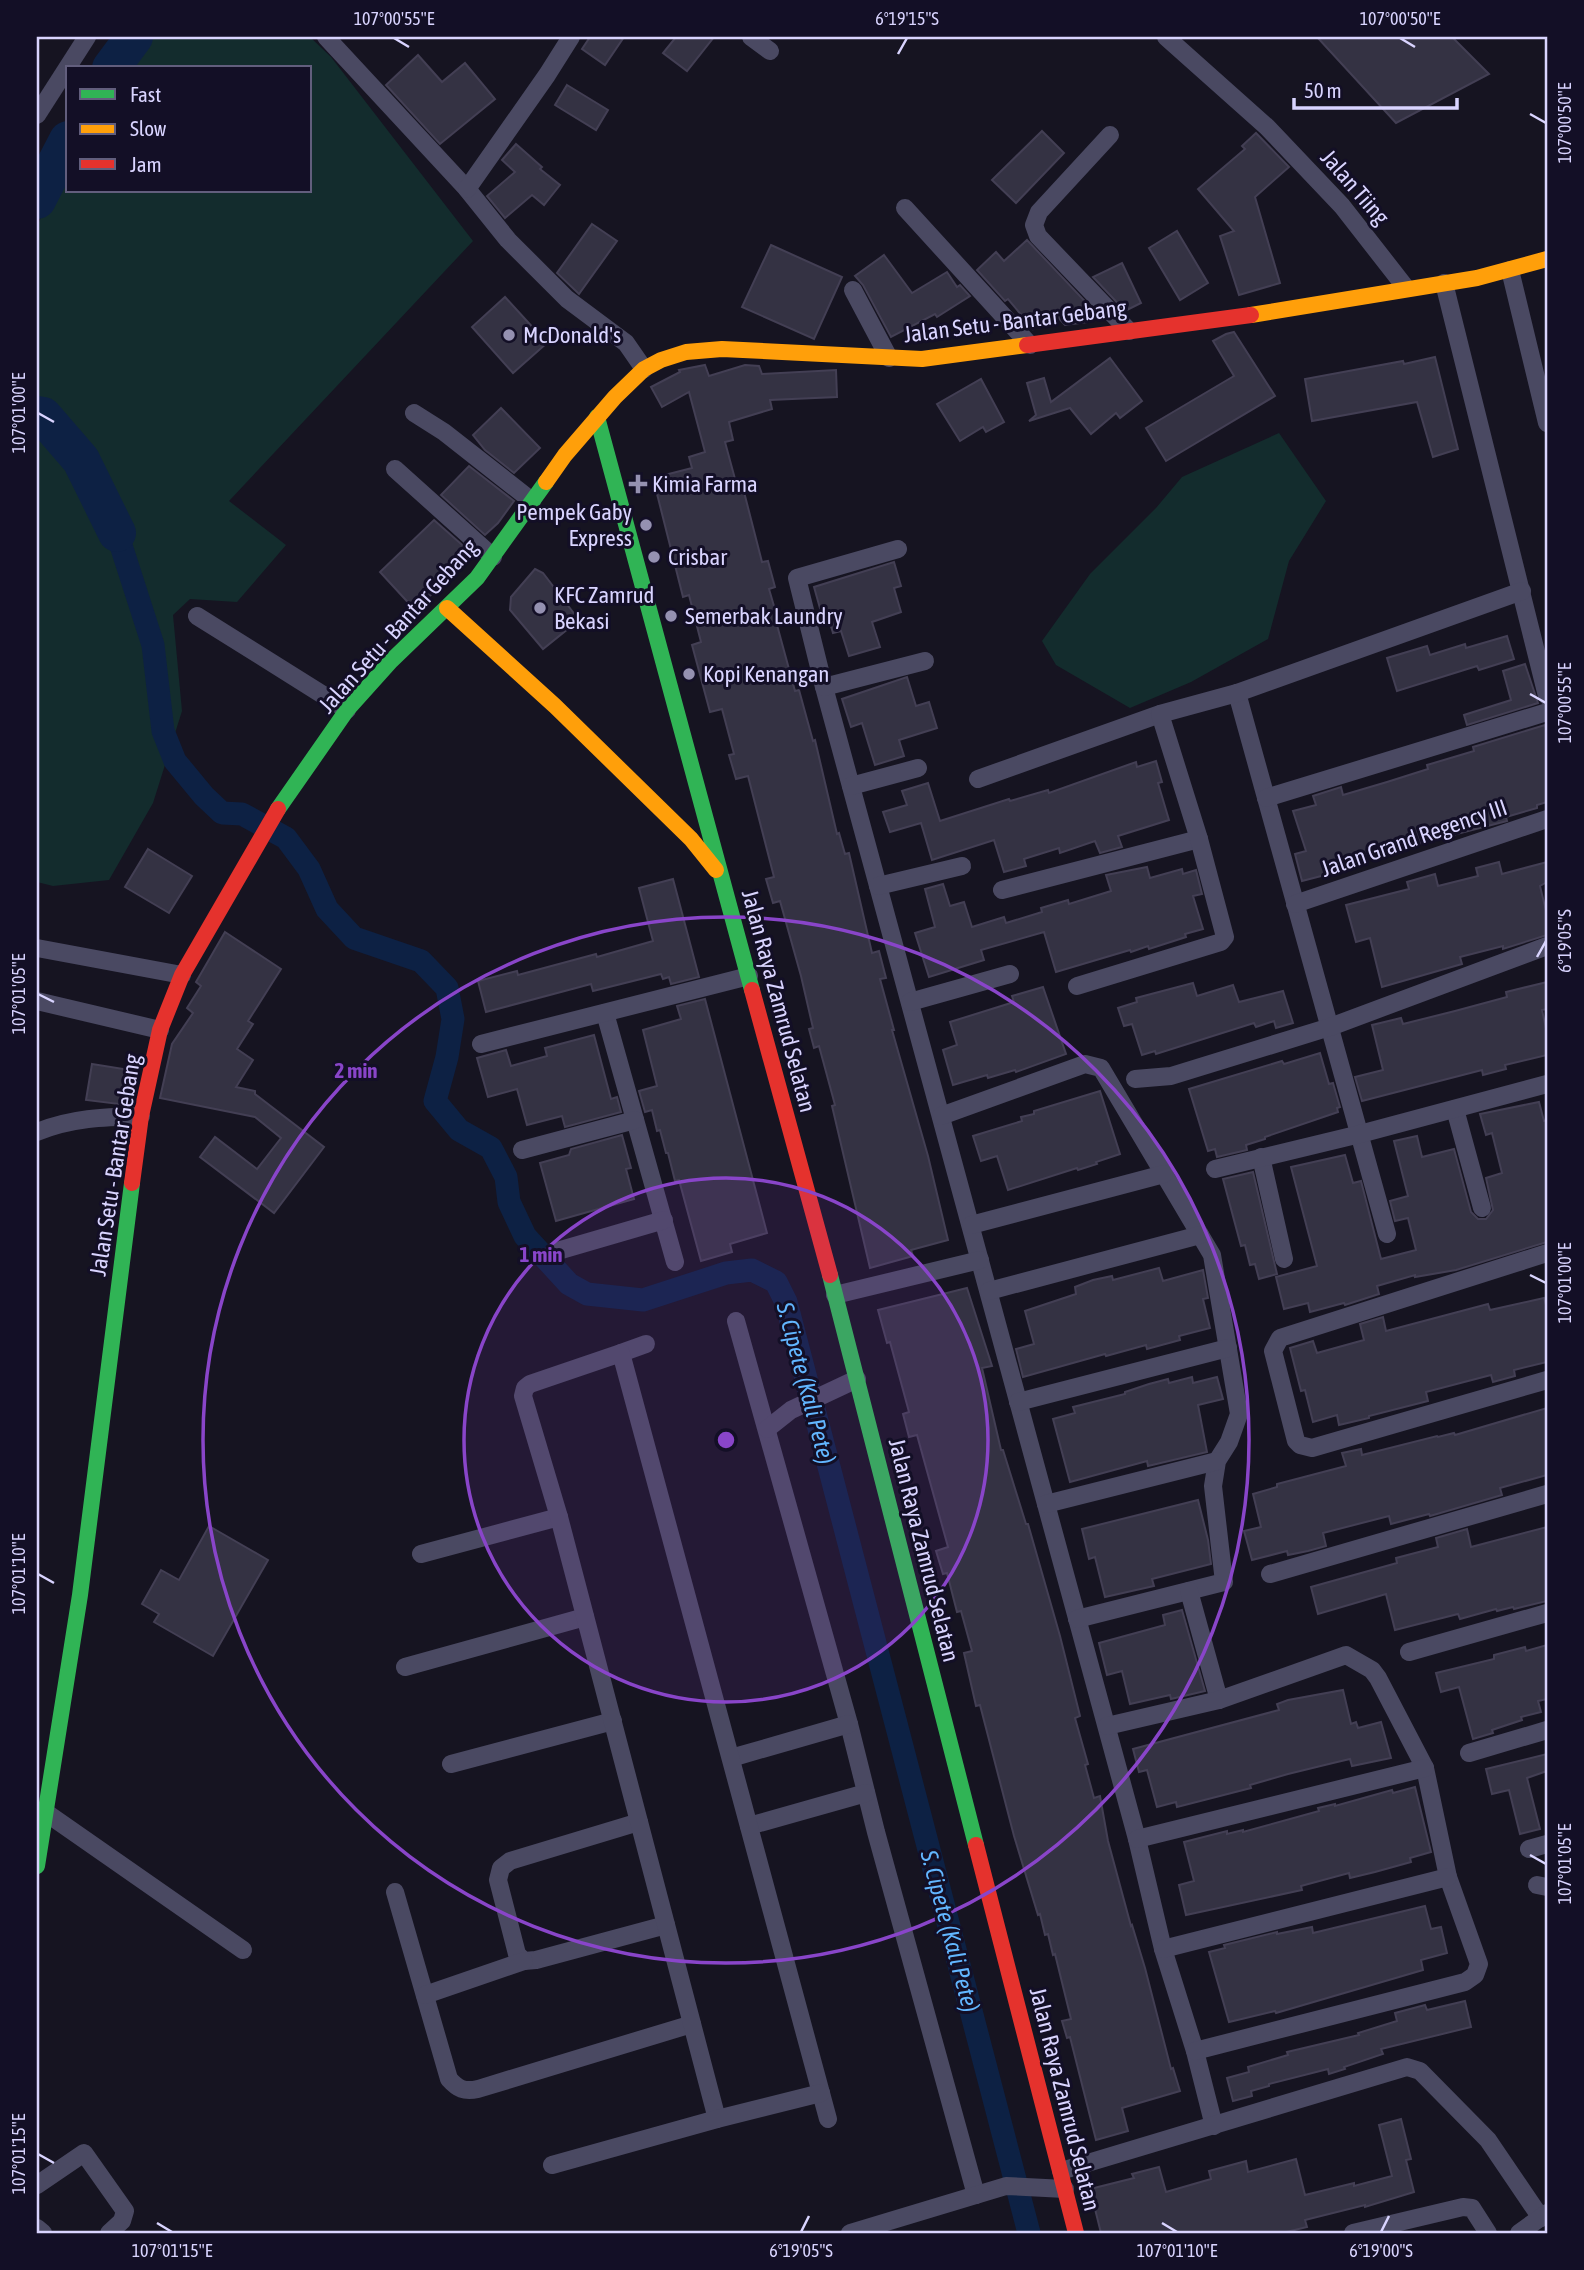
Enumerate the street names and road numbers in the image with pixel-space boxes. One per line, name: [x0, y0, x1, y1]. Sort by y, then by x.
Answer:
street label: Jalan Tiing: [1316, 144, 1395, 230]
street label: Jalan Setu - Bantar Gebang: [902, 294, 1128, 348]
street label: Jalan Setu - Bantar Gebang: [313, 534, 483, 718]
street label: Jalan Grand Regency III: [1317, 794, 1511, 882]
street label: Jalan Raya Zamrud Selatan: [737, 887, 821, 1115]
street label: Jalan Setu - Bantar Gebang: [85, 1052, 145, 1278]
street label: Jalan Raya Zamrud Selatan: [884, 1436, 964, 1664]
street label: Jalan Raya Zamrud Selatan: [1025, 1985, 1105, 2213]

